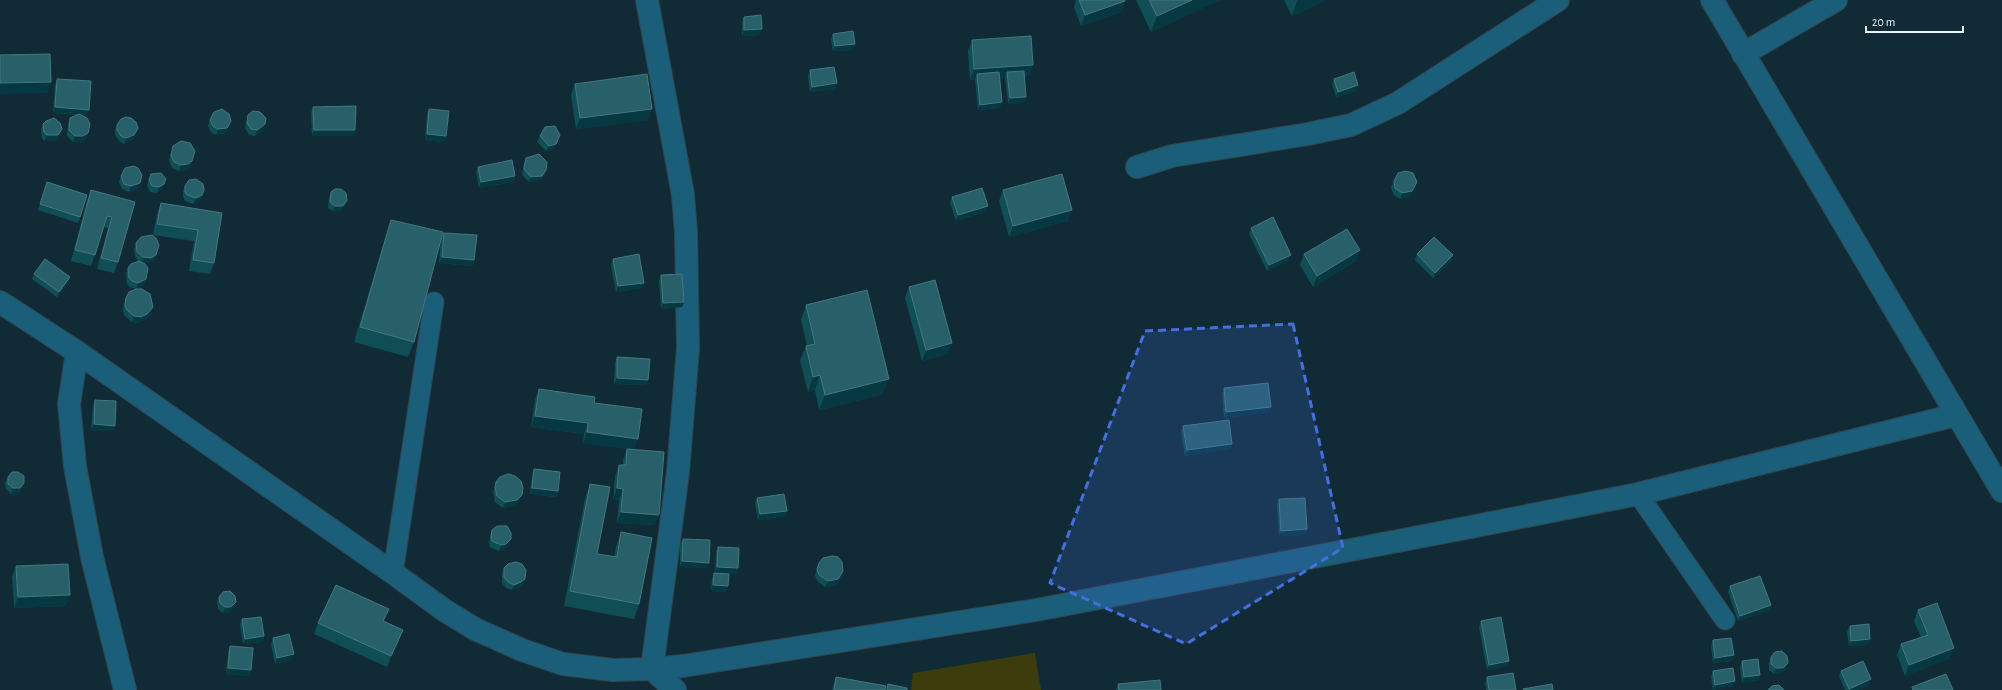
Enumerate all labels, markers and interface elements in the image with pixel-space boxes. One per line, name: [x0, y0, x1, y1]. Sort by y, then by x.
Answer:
scale bar: [1866, 8, 1963, 34]
text: 20 m: [1872, 16, 1895, 28]

